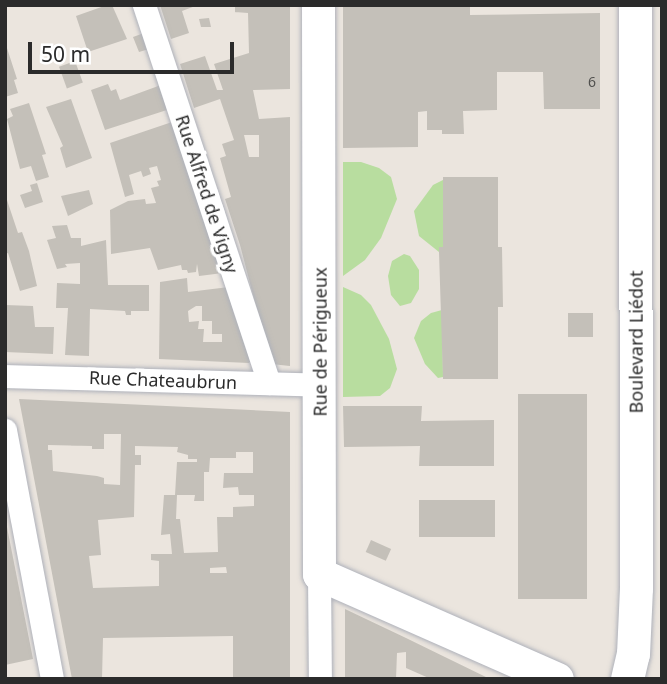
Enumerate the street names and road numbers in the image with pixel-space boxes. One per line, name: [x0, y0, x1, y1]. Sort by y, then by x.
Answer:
street label: Rue Alfred de Vigny: [171, 112, 243, 276]
street label: Rue de Périgueux: [309, 267, 331, 417]
street label: Boulevard Liédot: [625, 271, 647, 413]
street label: Rue Chateaubrun: [88, 367, 238, 393]

